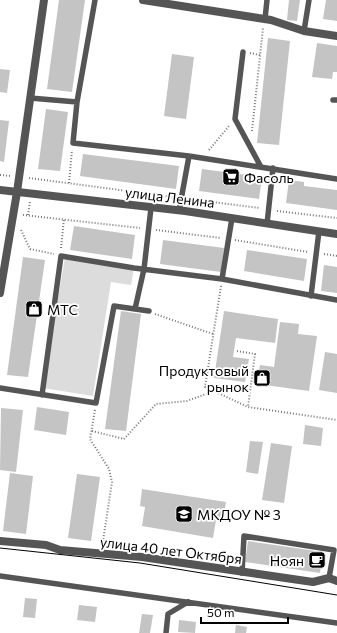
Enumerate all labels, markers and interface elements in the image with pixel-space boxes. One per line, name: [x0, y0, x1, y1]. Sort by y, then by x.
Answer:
supermarket icon: Фасоль: [221, 167, 241, 187]
place label: Фасоль: [244, 169, 294, 186]
street label: улица Ленина: [124, 183, 216, 211]
shop icon: МТС: [24, 299, 44, 319]
place label: МТС: [47, 301, 78, 318]
place label: Продуктовый рынок: [159, 362, 250, 395]
shop icon: Продуктовый рынок: [252, 368, 272, 388]
school or university icon: МКДОУ № 3: [174, 504, 194, 524]
place label: МКДОУ № 3: [197, 506, 281, 523]
street label: улица 40 лет Октября: [99, 533, 243, 567]
cafe icon: Ноян: [307, 550, 327, 570]
place label: Ноян: [270, 552, 304, 569]
scale bar: [201, 599, 288, 625]
text: 50 m: [207, 605, 235, 619]

